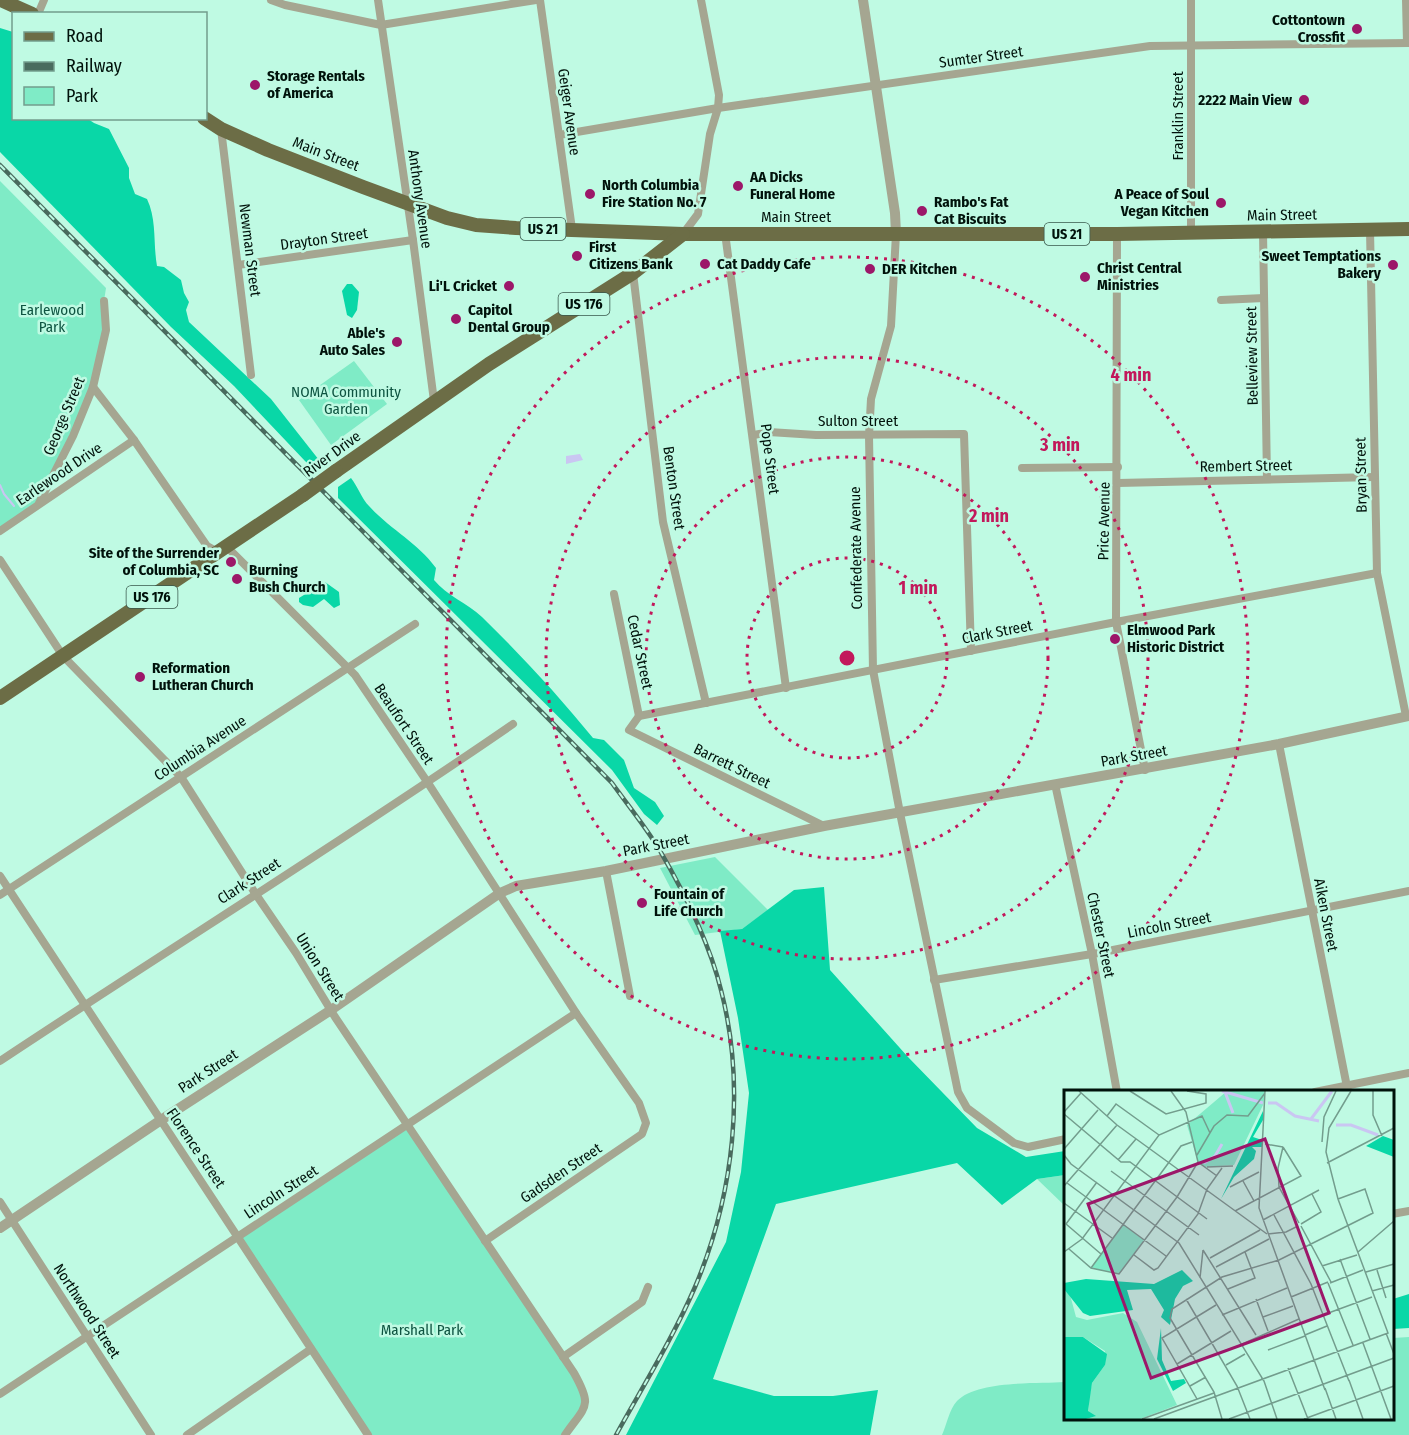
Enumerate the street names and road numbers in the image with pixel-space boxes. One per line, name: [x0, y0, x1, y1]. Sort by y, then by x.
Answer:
street label: Sumter Street: [938, 42, 1024, 72]
street label: Geiger Avenue: [554, 67, 584, 157]
street label: Franklin Street: [1169, 71, 1187, 161]
street label: Main Street: [290, 133, 362, 175]
street label: Anthony Avenue: [404, 148, 436, 250]
street label: Newman Street: [235, 202, 265, 298]
street label: Main Street: [1247, 205, 1317, 225]
street label: Main Street: [761, 208, 831, 226]
road number: US 21: [520, 218, 566, 240]
road number: US 21: [1044, 223, 1090, 245]
street label: Drayton Street: [279, 224, 369, 254]
road number: US 176: [558, 293, 610, 315]
street label: Belleview Street: [1242, 306, 1262, 406]
street label: George Street: [39, 374, 89, 458]
street label: Sulton Street: [818, 412, 898, 430]
street label: Pope Street: [757, 423, 783, 495]
street label: River Drive: [300, 427, 364, 481]
street label: Bryan Street: [1351, 437, 1371, 513]
street label: Earlewood Drive: [13, 439, 105, 509]
street label: Benton Street: [659, 445, 689, 531]
street label: Rembert Street: [1199, 456, 1293, 476]
street label: Price Avenue: [1094, 481, 1114, 561]
street label: Confederate Avenue: [846, 486, 866, 610]
road number: US 176: [126, 586, 178, 608]
street label: Cedar Street: [623, 613, 657, 691]
street label: Clark Street: [960, 616, 1034, 648]
street label: Beaufort Street: [370, 680, 438, 768]
street label: Columbia Avenue: [151, 712, 249, 784]
street label: Barrett Street: [691, 740, 773, 792]
street label: Park Street: [1099, 741, 1169, 771]
street label: Park Street: [621, 830, 691, 860]
street label: Clark Street: [214, 854, 284, 908]
street label: Aiken Street: [1310, 877, 1342, 953]
street label: Chester Street: [1083, 891, 1119, 979]
street label: Lincoln Street: [1126, 908, 1212, 942]
street label: Union Street: [292, 930, 348, 1004]
street label: Park Street: [175, 1045, 241, 1097]
street label: Florence Street: [163, 1105, 229, 1191]
street label: Gadsden Street: [517, 1139, 605, 1207]
street label: Lincoln Street: [241, 1161, 321, 1223]
street label: Northwood Street: [50, 1260, 124, 1362]

